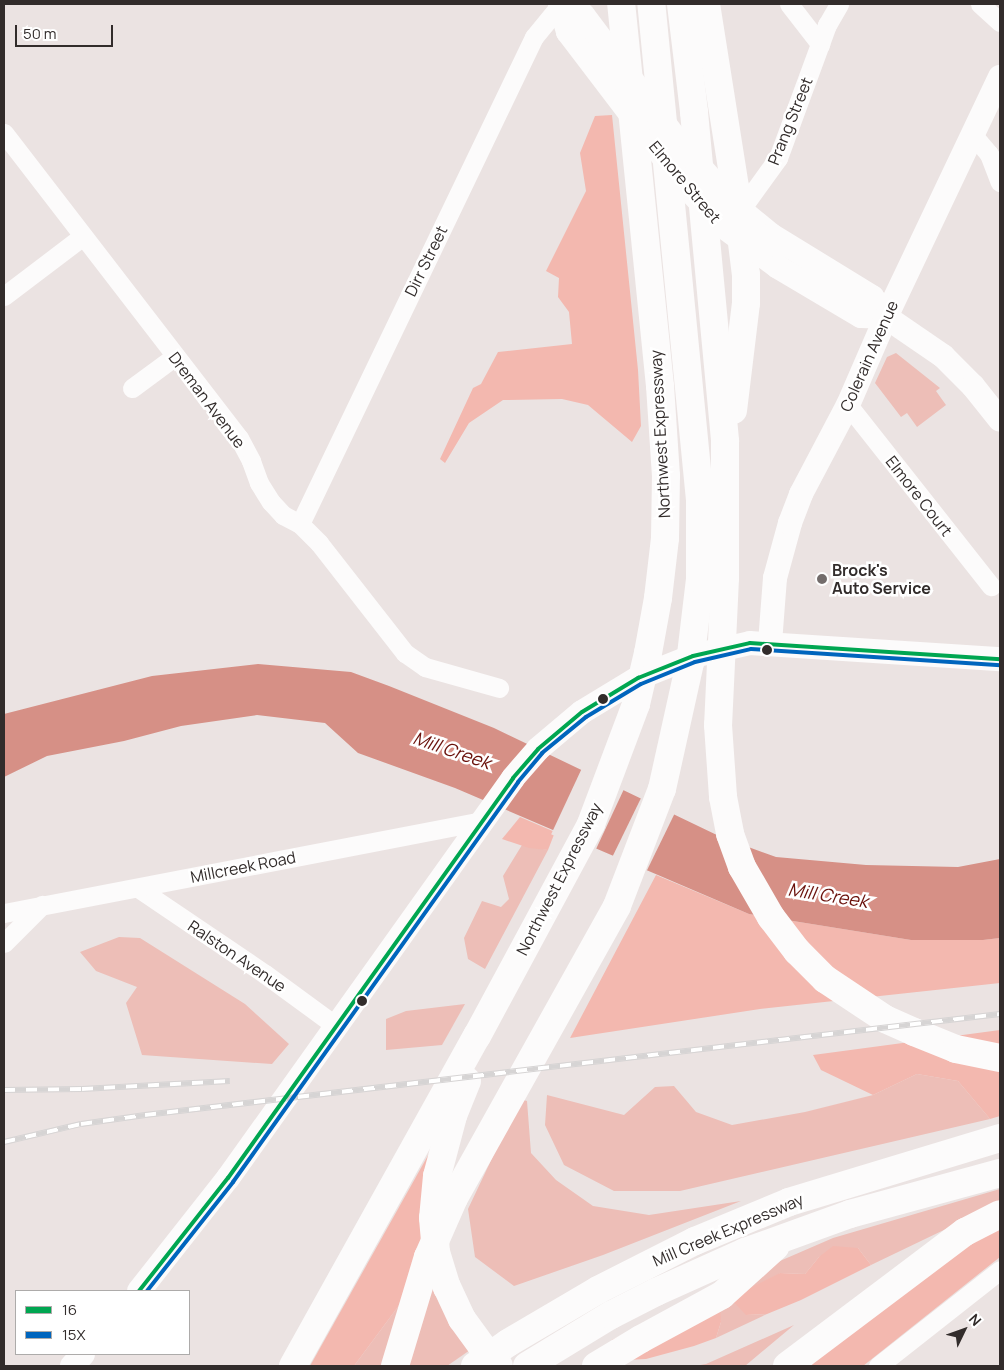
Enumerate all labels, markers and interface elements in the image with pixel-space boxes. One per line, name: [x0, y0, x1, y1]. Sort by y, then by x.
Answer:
scale bar: [18, 15, 115, 47]
text: 50 m: [23, 23, 57, 44]
street label: Prang Street: [764, 74, 816, 168]
street label: Elmore Street: [645, 137, 725, 227]
street label: Dirr Street: [401, 223, 451, 299]
street label: Colerain Avenue: [836, 297, 902, 415]
street label: Dreman Avenue: [165, 348, 249, 452]
street label: Northwest Expressway: [646, 349, 674, 519]
street label: Elmore Court: [882, 452, 956, 540]
place label: Brock's Auto Service: [832, 560, 931, 598]
marker: Brock's Auto Service: [816, 573, 828, 585]
unlabelled marker: [762, 645, 772, 655]
unlabelled marker: [598, 694, 608, 704]
water label: Mill Creek: [410, 727, 494, 773]
street label: Northwest Expressway: [512, 800, 606, 958]
street label: Millcreek Road: [189, 847, 297, 887]
water label: Mill Creek: [787, 878, 869, 912]
street label: Ralston Avenue: [184, 916, 290, 996]
unlabelled marker: [357, 996, 367, 1006]
street label: Mill Creek Expressway: [650, 1190, 806, 1270]
legend: [15, 1290, 190, 1355]
text: 16: [62, 1299, 77, 1320]
north arrow: [939, 1305, 989, 1355]
text: N: [965, 1310, 986, 1330]
text: 15X: [62, 1324, 86, 1345]

